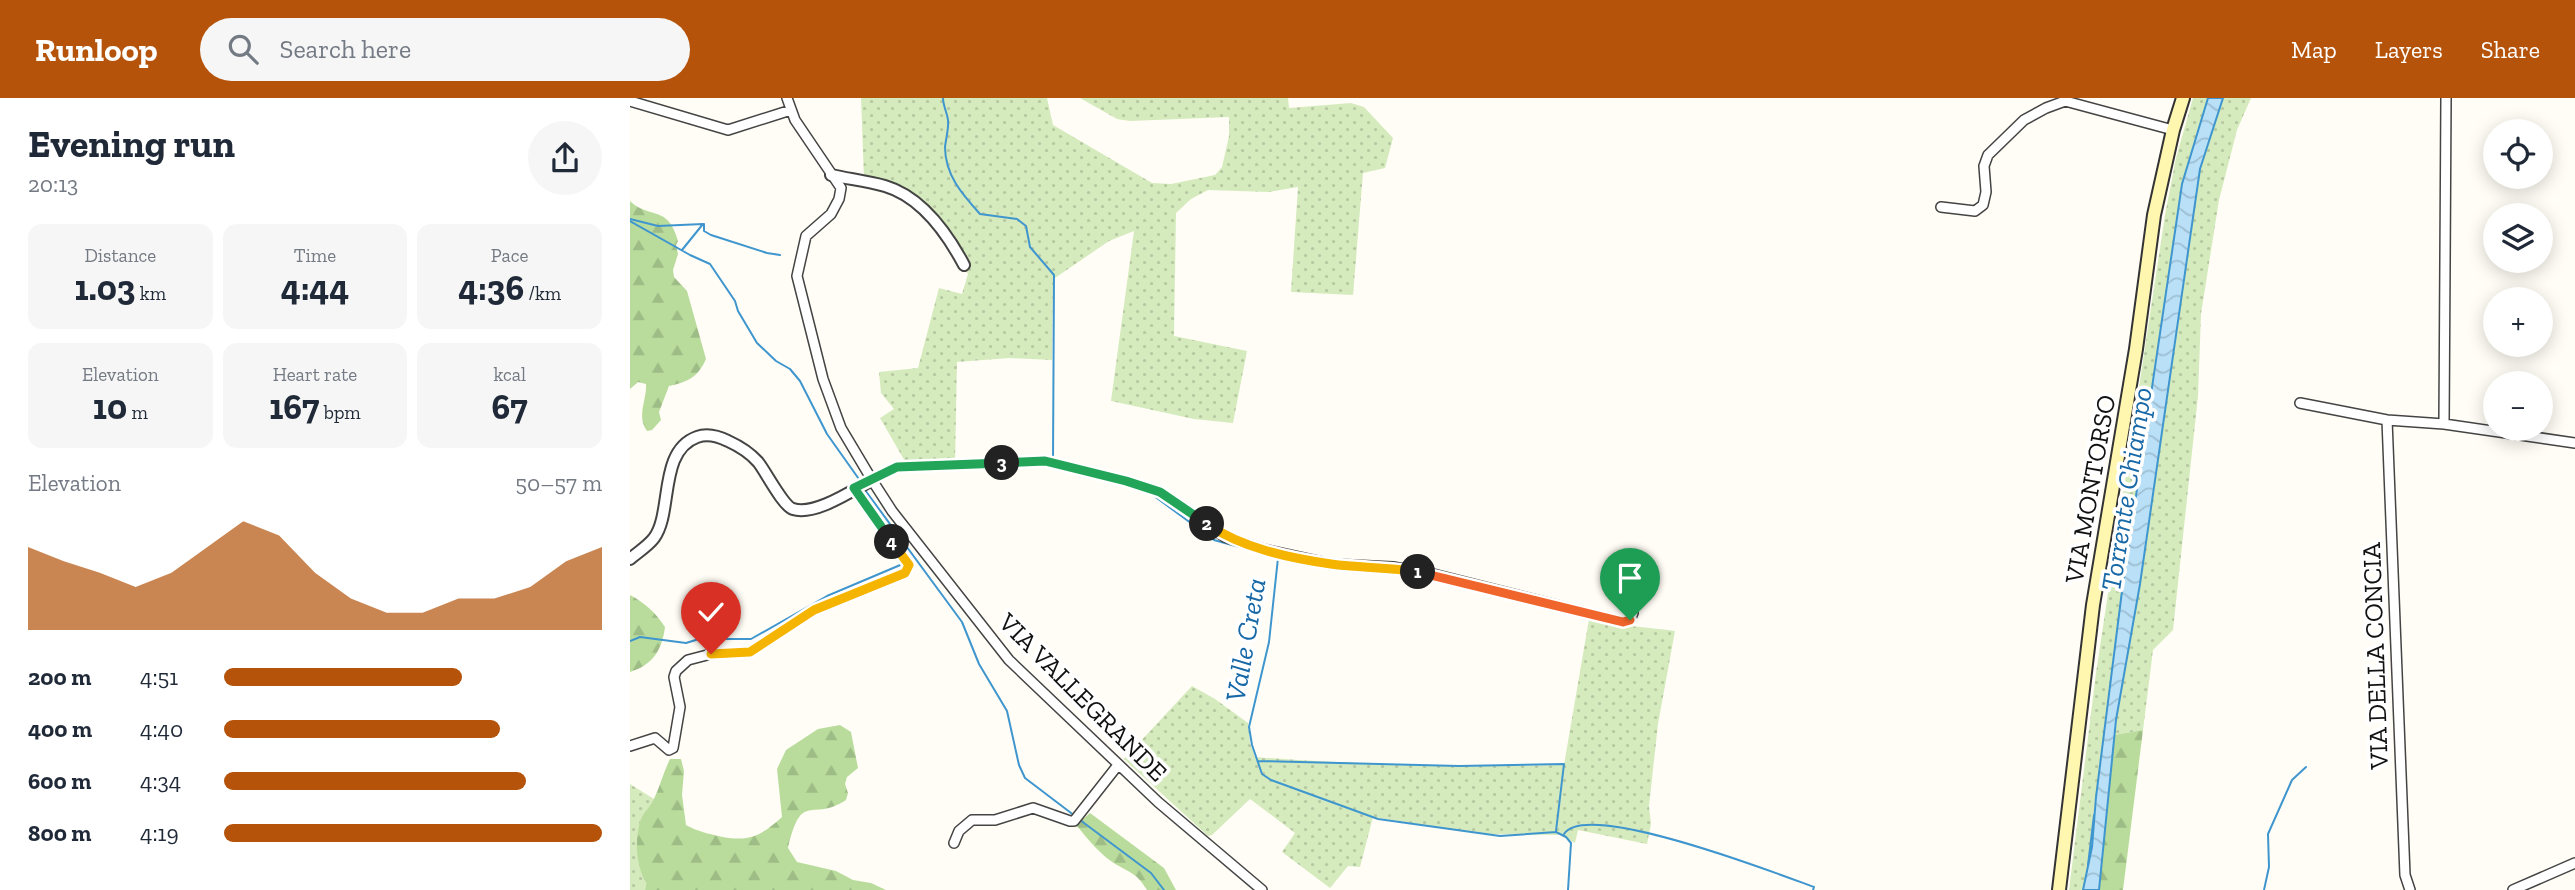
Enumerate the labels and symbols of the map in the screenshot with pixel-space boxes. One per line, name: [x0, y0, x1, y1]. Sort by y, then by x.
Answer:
water label: Torrente Chiampo: [2094, 385, 2159, 593]
street label: VIA MONTORSO: [2057, 392, 2122, 587]
pin: 3: [984, 446, 1020, 480]
pin: 2: [1190, 506, 1224, 542]
pin: 4: [874, 524, 910, 560]
street label: VIA DELLA CONCIA: [2355, 541, 2395, 771]
pin: [1600, 548, 1660, 620]
pin: 1: [1400, 554, 1436, 589]
water label: Valle Creta: [1218, 576, 1273, 705]
pin: [681, 582, 741, 654]
street label: VIA VALLEGRANDE: [991, 605, 1174, 788]

